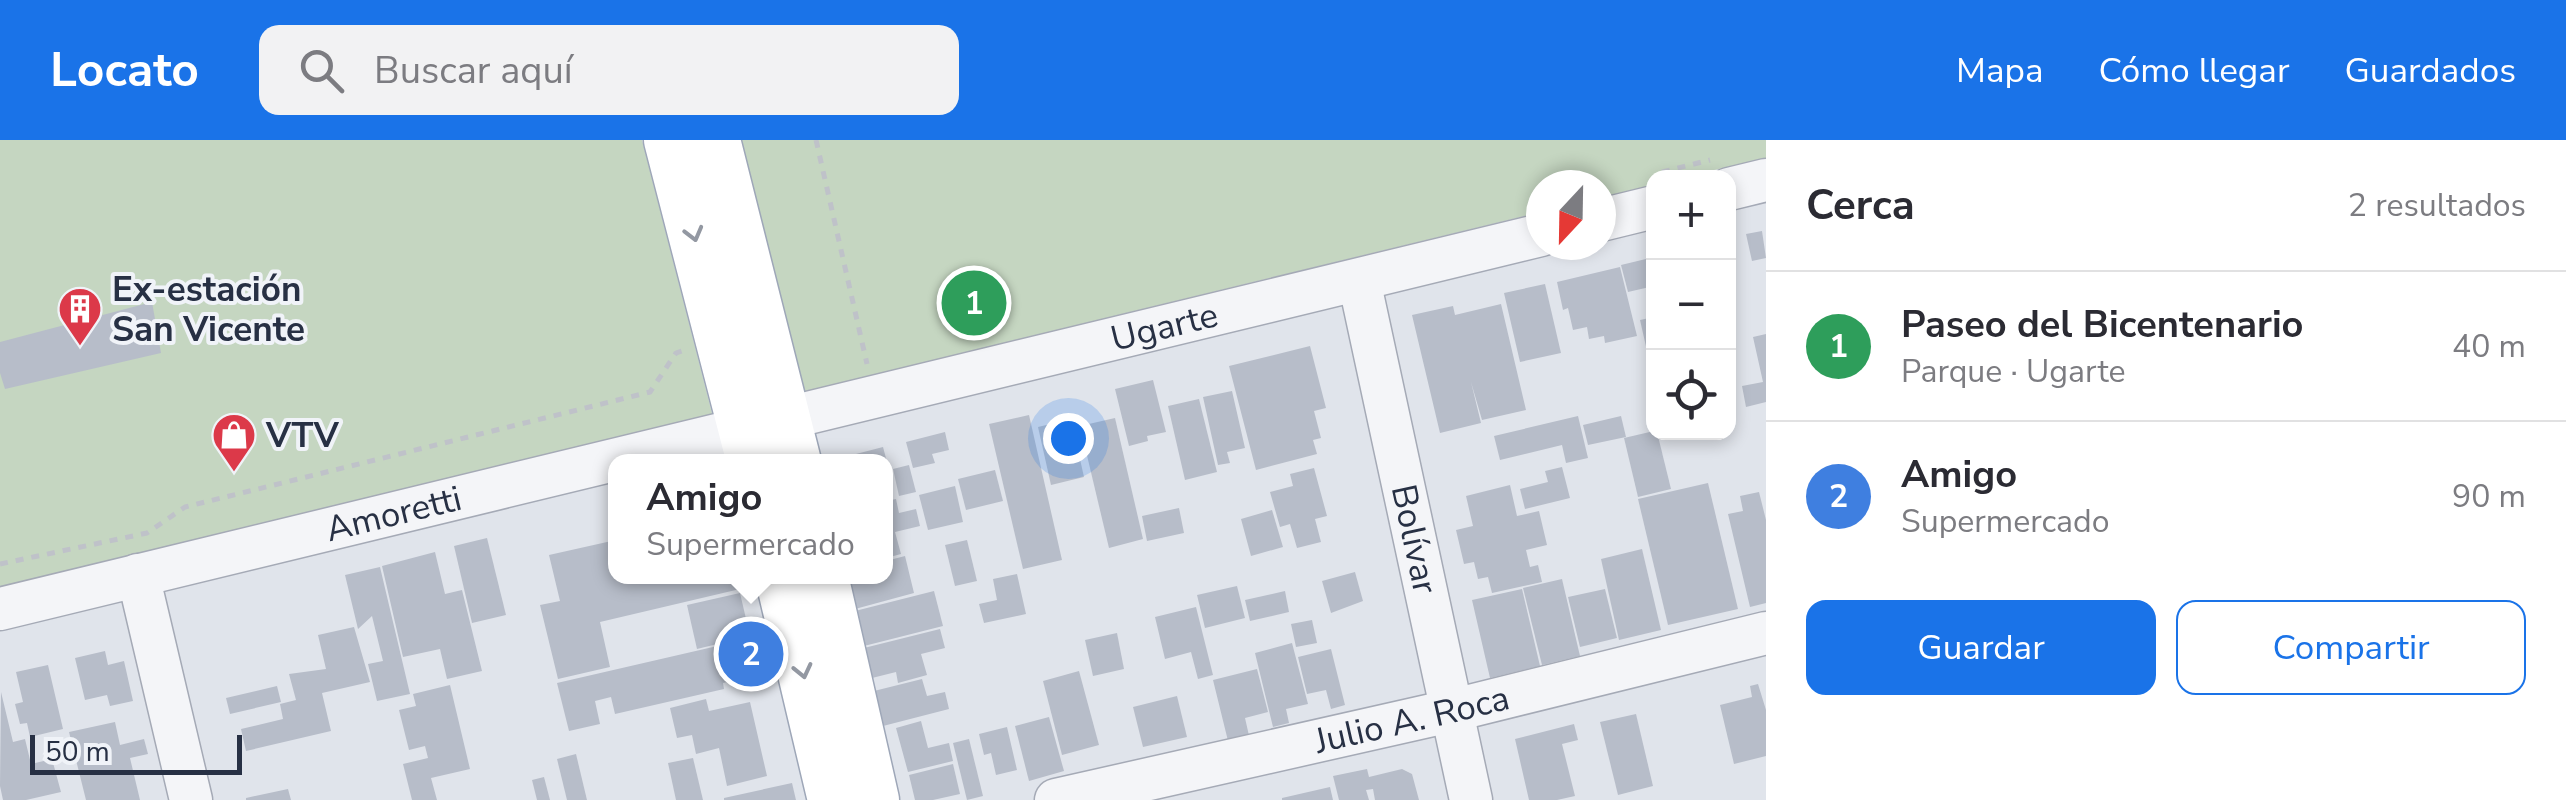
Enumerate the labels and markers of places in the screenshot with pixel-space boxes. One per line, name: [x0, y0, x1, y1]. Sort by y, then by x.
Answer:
place label: Ex-estación San Vicente: [112, 266, 305, 353]
pin: 1: [942, 266, 1006, 340]
building icon: Ex-estación San Vicente: [57, 286, 103, 347]
shop icon: VTV: [211, 412, 257, 473]
place label: VTV: [265, 412, 340, 459]
pin: 2: [718, 616, 784, 692]

